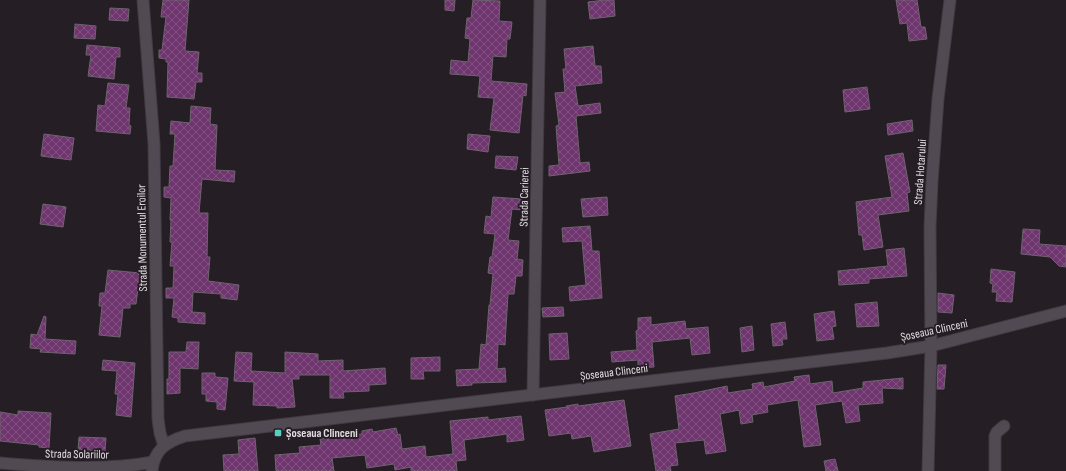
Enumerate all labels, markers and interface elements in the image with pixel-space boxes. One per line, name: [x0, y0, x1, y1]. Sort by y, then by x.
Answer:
street label: Strada Hotarului: [911, 139, 930, 205]
street label: Strada Carierei: [516, 167, 533, 227]
street label: Strada Monumentul Eroilor: [134, 184, 151, 292]
street label: Șoseaua Clinceni: [899, 316, 969, 345]
street label: Șoseaua Clinceni: [579, 361, 649, 384]
place label: Șoseaua Clinceni: [286, 426, 358, 441]
marker: Șoseaua Clinceni: [273, 428, 283, 438]
street label: Strada Solariilor: [45, 446, 110, 463]

